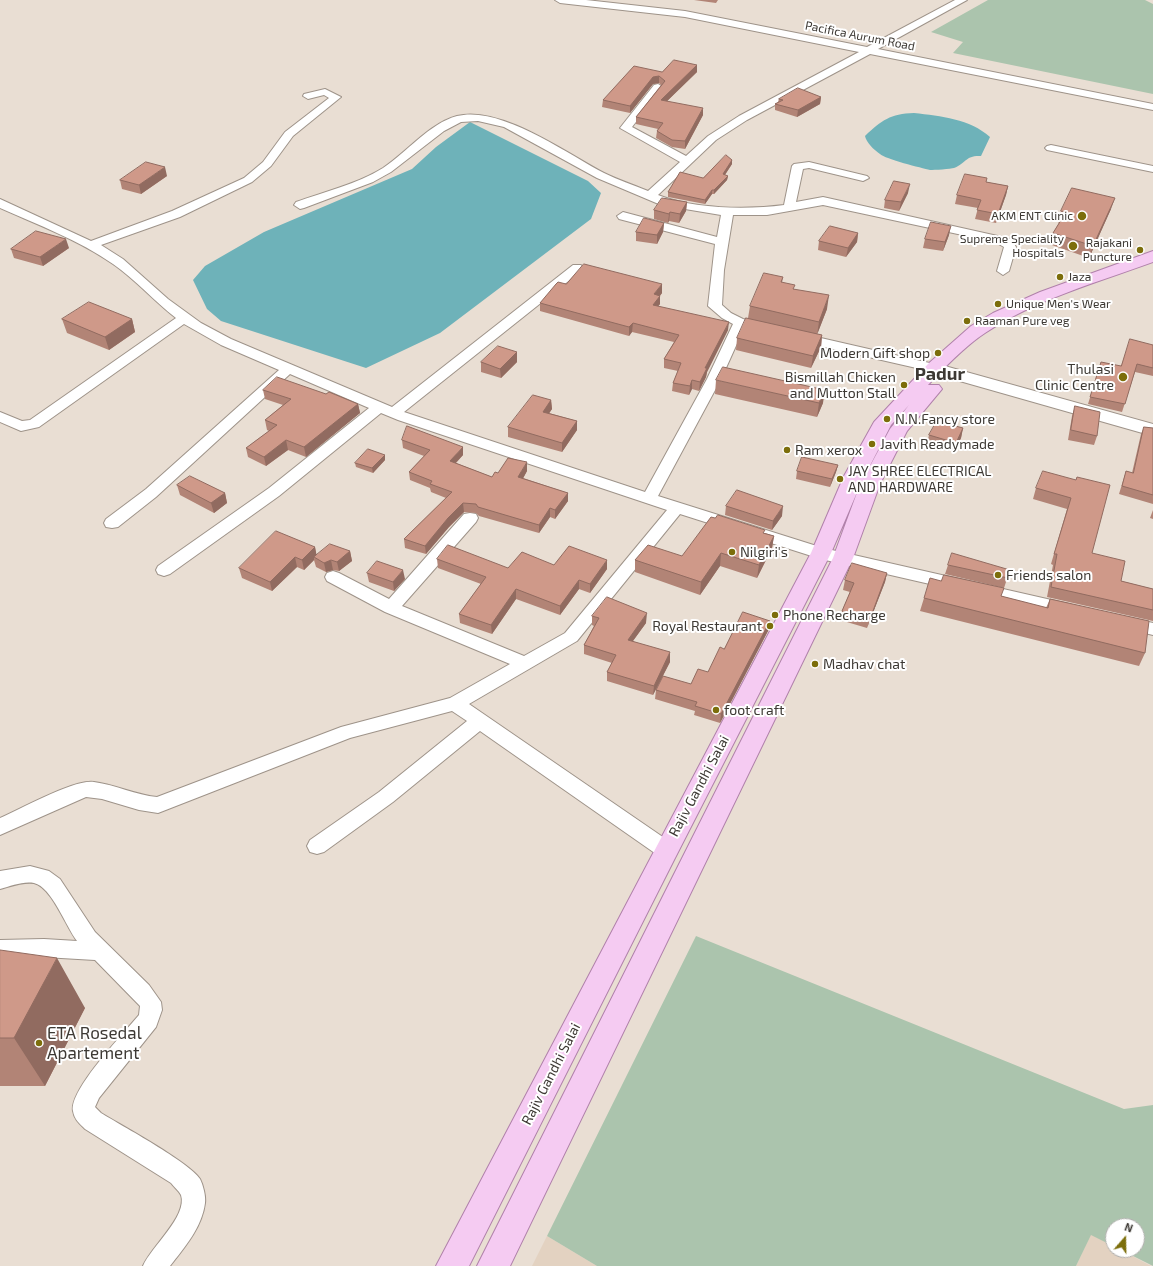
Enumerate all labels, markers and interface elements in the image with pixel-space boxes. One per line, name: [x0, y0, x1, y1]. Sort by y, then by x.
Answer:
street label: Pacifica Aurum Road: [804, 18, 916, 54]
place label: AKM ENT Clinic: [991, 209, 1073, 223]
marker: AKM ENT Clinic: [1076, 210, 1088, 222]
place label: Supreme Speciality Hospitals: [960, 232, 1064, 260]
place label: Rajakani Puncture: [1083, 236, 1132, 264]
marker: Supreme Speciality Hospitals: [1067, 240, 1079, 252]
marker: Rajakani Puncture: [1135, 245, 1145, 255]
place label: Jaza: [1068, 270, 1091, 284]
marker: Jaza: [1055, 272, 1065, 282]
place label: Unique Men's Wear: [1006, 297, 1111, 311]
marker: Unique Men's Wear: [993, 299, 1003, 309]
place label: Raaman Pure veg: [975, 314, 1069, 328]
marker: Raaman Pure veg: [962, 316, 972, 326]
place label: Modern Gift shop: [820, 345, 930, 361]
marker: Modern Gift shop: [933, 348, 943, 358]
place label: Thulasi Clinic Centre: [1035, 361, 1114, 394]
district label: Padur: [915, 363, 965, 385]
place label: Bismillah Chicken and Mutton Stall: [785, 369, 896, 402]
marker: Thulasi Clinic Centre: [1117, 371, 1129, 383]
marker: Bismillah Chicken and Mutton Stall: [899, 380, 909, 390]
place label: N.N.Fancy store: [895, 411, 995, 427]
marker: N.N.Fancy store: [882, 414, 892, 424]
place label: Javith Readymade: [880, 436, 995, 452]
marker: Javith Readymade: [867, 439, 877, 449]
place label: Ram xerox: [795, 442, 862, 458]
marker: Ram xerox: [782, 445, 792, 455]
place label: JAY SHREE ELECTRICAL AND HARDWARE: [848, 463, 992, 496]
marker: JAY SHREE ELECTRICAL AND HARDWARE: [835, 474, 845, 484]
place label: Nilgiri's: [740, 544, 788, 560]
marker: Nilgiri's: [727, 547, 737, 557]
place label: Friends salon: [1006, 567, 1091, 583]
marker: Friends salon: [993, 570, 1003, 580]
place label: Phone Recharge: [783, 607, 886, 623]
marker: Phone Recharge: [770, 610, 780, 620]
place label: Royal Restaurant: [652, 618, 762, 634]
marker: Royal Restaurant: [765, 621, 775, 631]
place label: Madhav chat: [823, 656, 905, 672]
marker: Madhav chat: [810, 659, 820, 669]
place label: foot craft: [724, 702, 784, 718]
marker: foot craft: [711, 705, 721, 715]
street label: Rajiv Gandhi Salai: [665, 733, 733, 839]
street label: Rajiv Gandhi Salai: [518, 1020, 584, 1128]
place label: ETA Rosedal Apartement: [47, 1023, 142, 1063]
marker: ETA Rosedal Apartement: [34, 1038, 44, 1048]
north arrow: [1105, 1218, 1145, 1258]
text: N: [1123, 1220, 1135, 1235]

